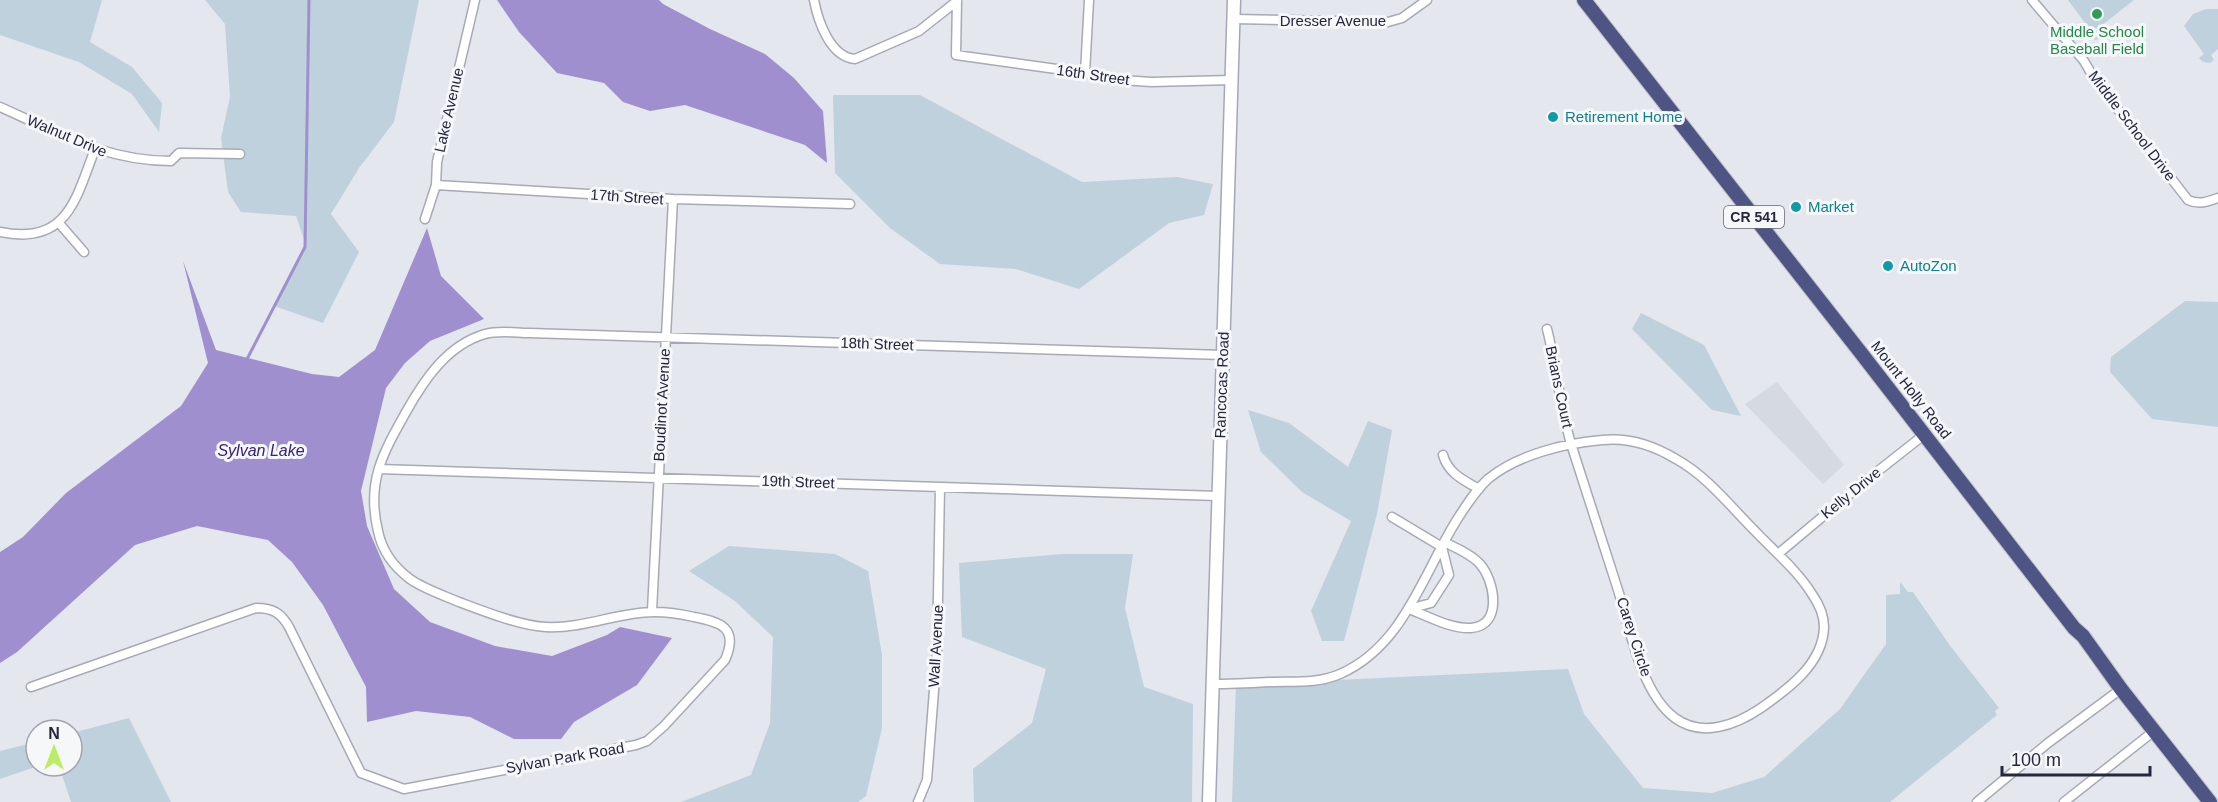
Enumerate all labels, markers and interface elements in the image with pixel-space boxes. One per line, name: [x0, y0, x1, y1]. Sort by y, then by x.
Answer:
marker: Middle School Baseball Field: [2090, 7, 2104, 21]
street label: Dresser Avenue: [1280, 12, 1386, 29]
place label: Middle School Baseball Field: [2050, 23, 2144, 57]
street label: 16th Street: [1056, 61, 1131, 88]
street label: Lake Avenue: [431, 66, 467, 154]
street label: Middle School Drive: [2085, 67, 2179, 184]
place label: Retirement Home: [1565, 108, 1683, 125]
marker: Retirement Home: [1546, 110, 1560, 124]
street label: Walnut Drive: [25, 111, 110, 160]
street label: 17th Street: [590, 185, 665, 208]
place label: Market: [1808, 198, 1855, 215]
marker: Market: [1789, 200, 1803, 214]
road number: CR 541: [1724, 206, 1784, 228]
place label: AutoZon: [1900, 257, 1957, 274]
marker: AutoZon: [1881, 259, 1895, 273]
street label: Rancocas Road: [1211, 331, 1232, 439]
street label: 18th Street: [840, 334, 915, 353]
street label: Mount Holly Road: [1868, 337, 1955, 442]
street label: Brians Court: [1543, 344, 1577, 430]
street label: Boudinot Avenue: [650, 348, 673, 462]
water label: Sylvan Lake: [217, 442, 305, 459]
street label: Kelly Drive: [1817, 463, 1884, 522]
street label: 19th Street: [761, 472, 836, 491]
street label: Carey Circle: [1614, 595, 1655, 679]
street label: Wall Avenue: [925, 604, 946, 688]
north arrow: [24, 718, 84, 778]
text: N: [48, 725, 60, 742]
street label: Sylvan Park Road: [504, 739, 626, 776]
scale bar: [2002, 739, 2150, 777]
text: 100 m: [2011, 750, 2061, 770]

